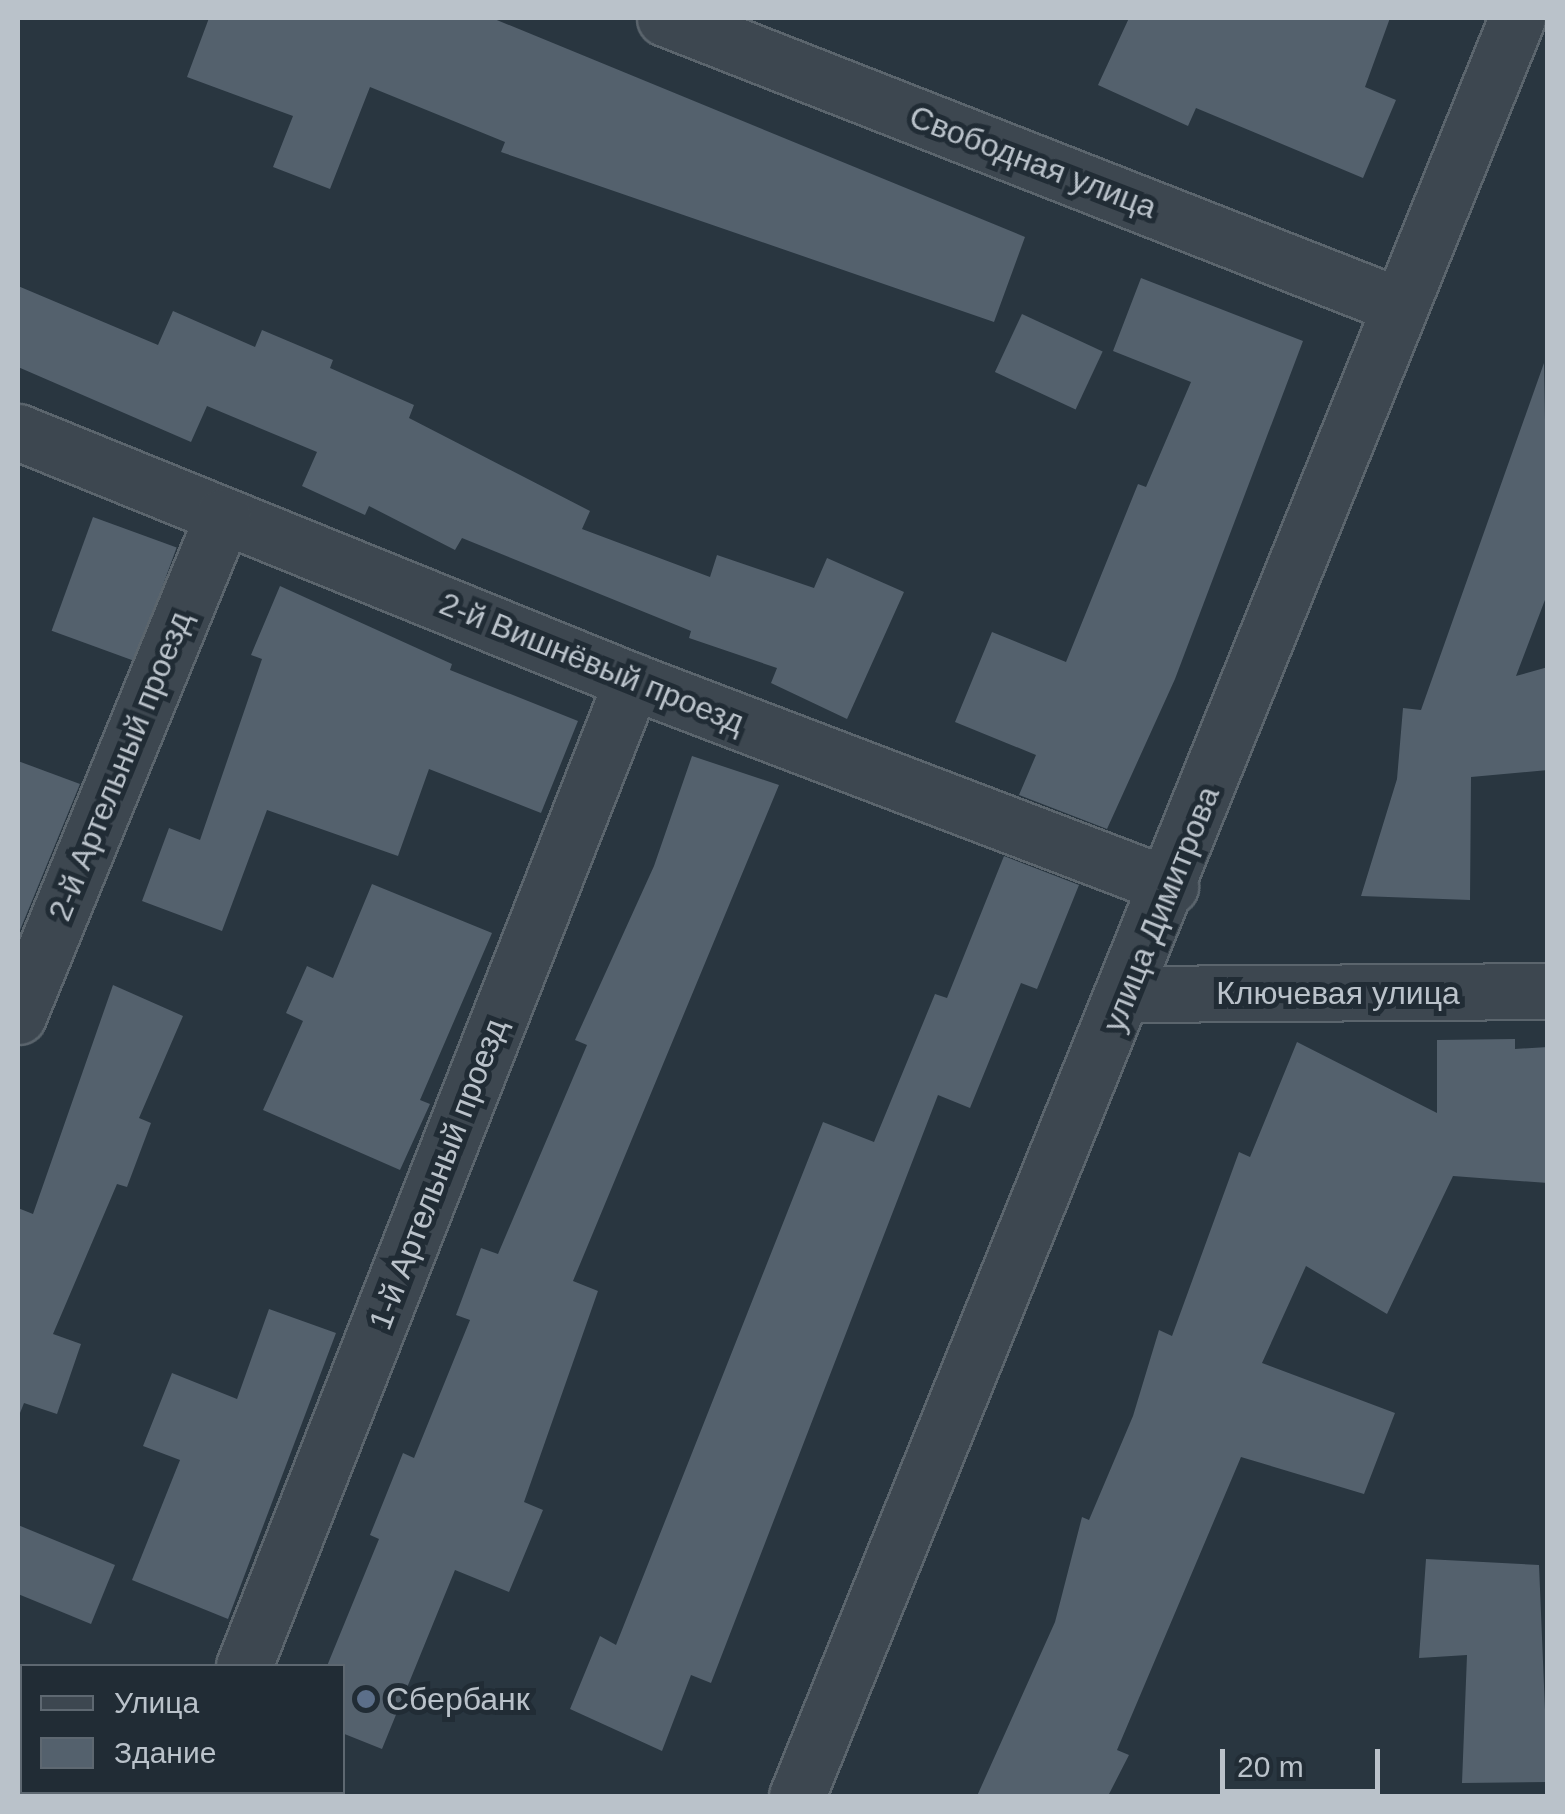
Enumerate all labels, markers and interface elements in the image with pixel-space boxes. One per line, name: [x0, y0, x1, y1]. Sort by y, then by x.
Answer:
street label: Свободная улица: [904, 97, 1162, 227]
street label: 2-й Вишнёвый проезд: [434, 584, 750, 742]
street label: 2-й Артельный проезд: [40, 606, 200, 926]
street label: улица Димитрова: [1094, 781, 1228, 1037]
street label: Ключевая улица: [1216, 974, 1460, 1012]
street label: 1-й Артельный проезд: [361, 1013, 515, 1335]
legend: [20, 1664, 345, 1794]
place label: Сбербанк: [386, 1680, 530, 1718]
text: Улица: [114, 1686, 199, 1719]
marker: Сбербанк: [355, 1688, 377, 1710]
scale bar: [1225, 1729, 1385, 1791]
text: Здание: [114, 1736, 216, 1769]
text: 20 m: [1237, 1750, 1304, 1783]

